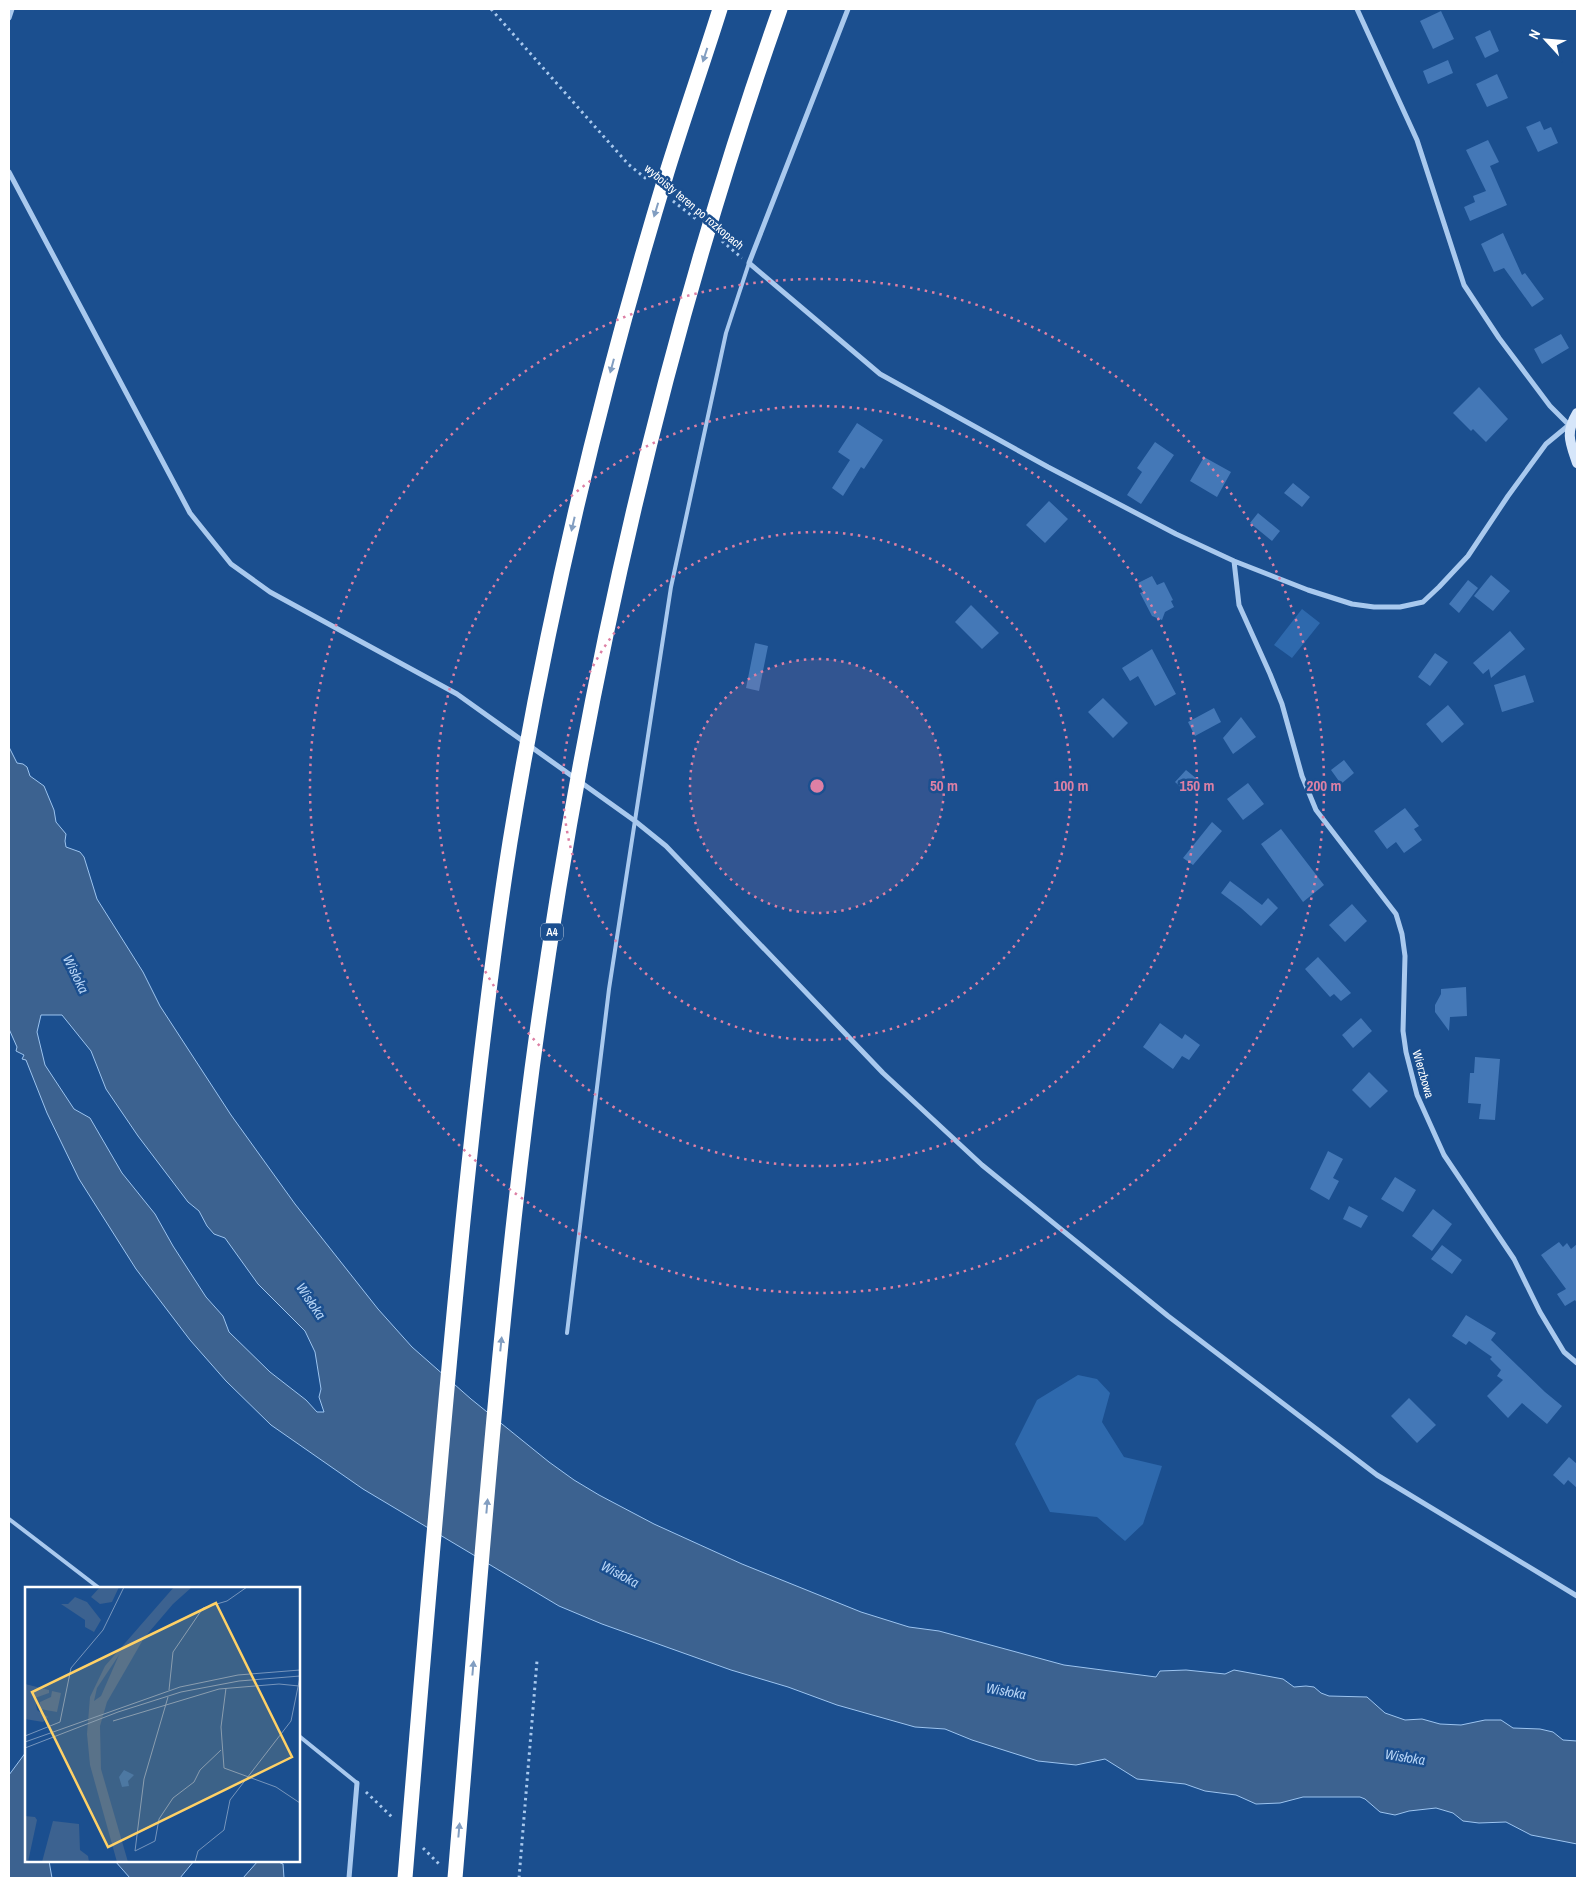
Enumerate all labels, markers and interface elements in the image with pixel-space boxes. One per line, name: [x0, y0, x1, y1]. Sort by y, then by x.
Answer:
north arrow: [1521, 15, 1571, 65]
text: N: [1524, 27, 1544, 42]
one-way arrow: [701, 48, 709, 63]
street label: wyboisty teren po rozkopach: [641, 161, 747, 253]
one-way arrow: [651, 202, 659, 217]
one-way arrow: [608, 359, 616, 374]
one-way arrow: [569, 517, 577, 532]
text: 50 m: [930, 775, 958, 796]
text: 100 m: [1054, 775, 1088, 796]
text: 150 m: [1180, 775, 1214, 796]
text: 200 m: [1307, 775, 1341, 796]
centre of rings: [808, 777, 826, 795]
road number: A4: [541, 924, 563, 940]
water label: Wisłoka: [59, 952, 93, 996]
street label: Wierzbowa: [1409, 1048, 1438, 1100]
water label: Wisłoka: [292, 1279, 330, 1323]
one-way arrow: [497, 1336, 505, 1352]
one-way arrow: [483, 1498, 491, 1514]
water label: Wisłoka: [598, 1557, 642, 1591]
inset map: [25, 1587, 300, 1862]
one-way arrow: [469, 1659, 477, 1675]
water label: Wisłoka: [984, 1679, 1028, 1703]
water label: Wisłoka: [1384, 1745, 1426, 1769]
one-way arrow: [455, 1821, 463, 1837]

